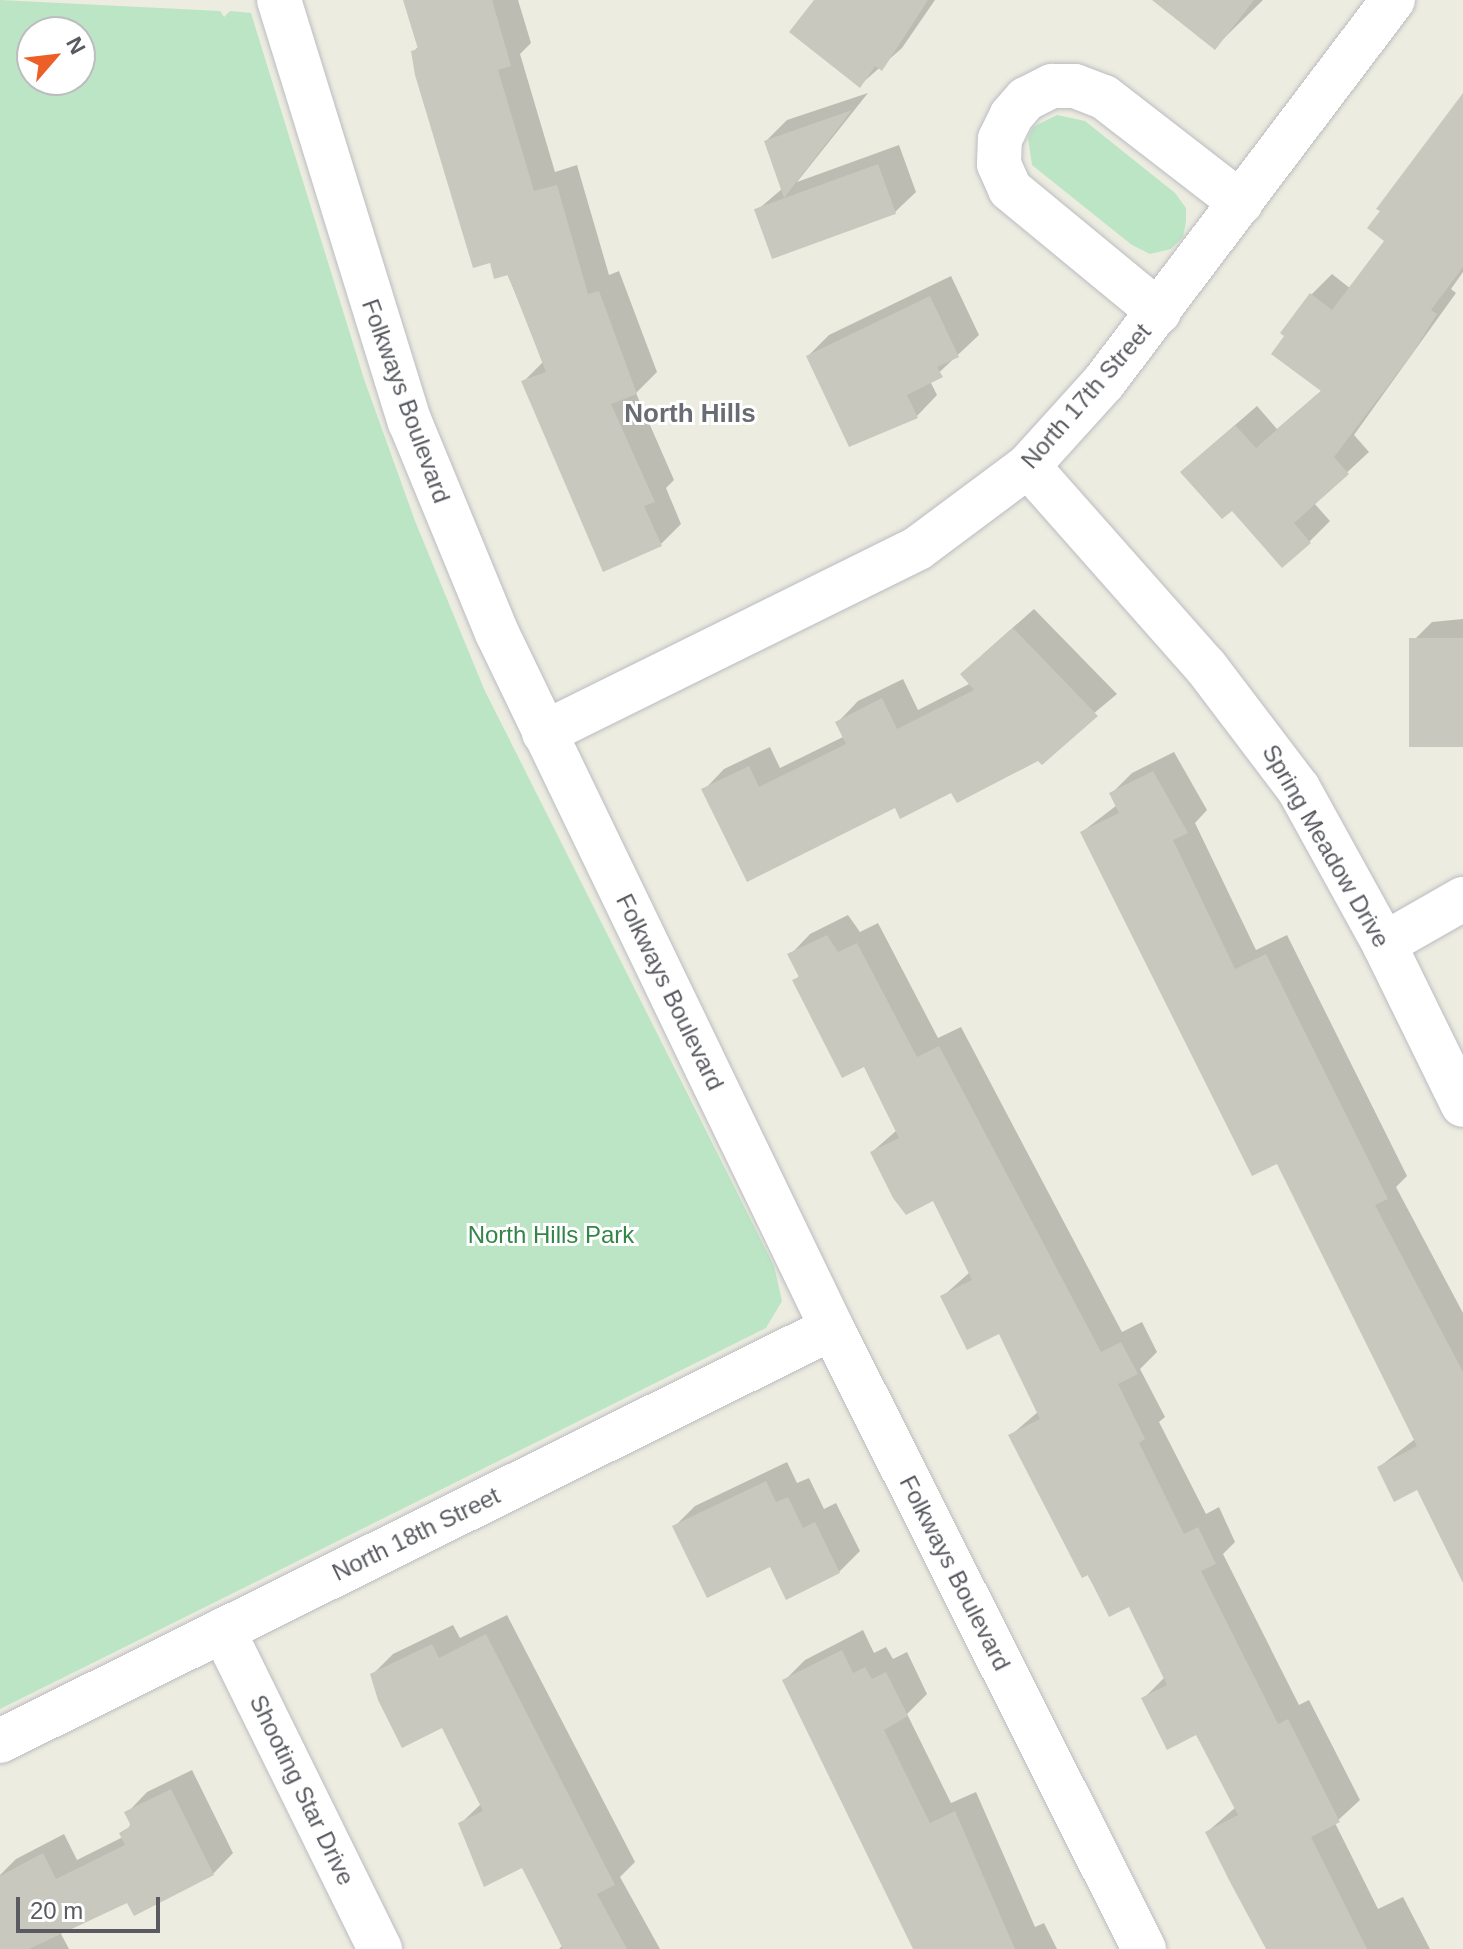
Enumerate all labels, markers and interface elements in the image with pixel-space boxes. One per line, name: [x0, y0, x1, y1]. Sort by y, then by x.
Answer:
north arrow: [16, 16, 96, 96]
text: N: [61, 33, 91, 58]
street label: Folkways Boulevard: [356, 295, 456, 507]
street label: North 17th Street: [1015, 318, 1157, 474]
district label: North Hills: [624, 398, 756, 430]
street label: Spring Meadow Drive: [1256, 739, 1396, 953]
street label: Folkways Boulevard: [610, 889, 730, 1095]
park label: North Hills Park: [468, 1221, 634, 1249]
street label: Folkways Boulevard: [893, 1471, 1017, 1675]
street label: North 18th Street: [328, 1481, 504, 1587]
street label: Shooting Star Drive: [243, 1690, 361, 1890]
scale bar: [20, 1881, 164, 1931]
text: 20 m: [30, 1897, 83, 1924]

